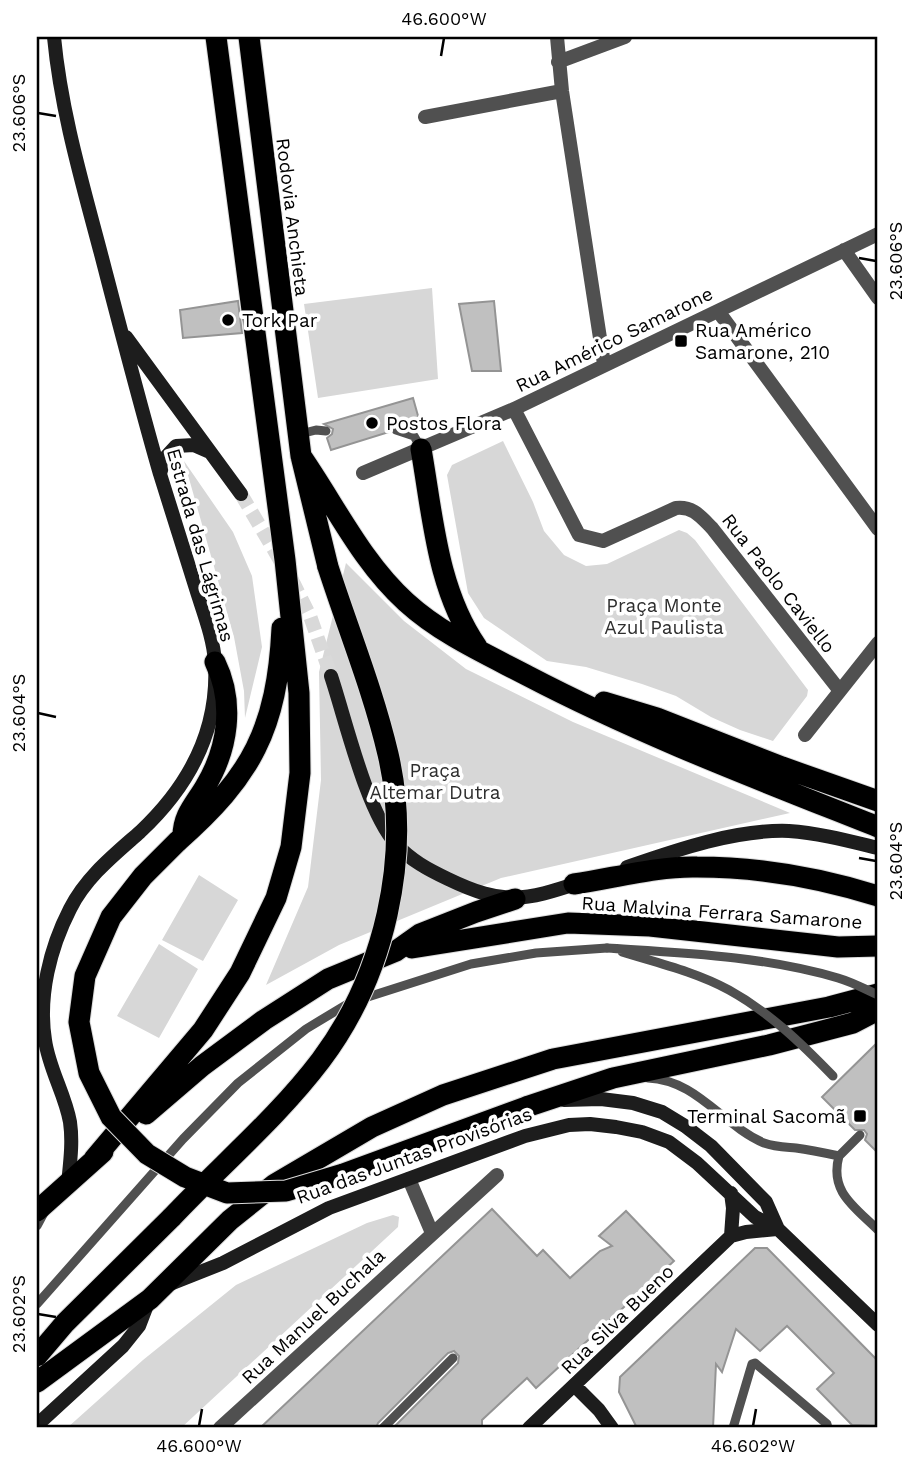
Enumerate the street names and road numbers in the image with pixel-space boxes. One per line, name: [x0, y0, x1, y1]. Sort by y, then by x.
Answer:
street label: Rodovia Anchieta: [271, 137, 314, 298]
street label: Rua Américo Samarone: [512, 282, 716, 397]
street label: Estrada das Lágrimas: [162, 446, 239, 644]
street label: Rua Paolo Caviello: [717, 509, 840, 658]
street label: Rua Malvina Ferrara Samarone: [581, 891, 863, 934]
street label: Rua das Juntas Provisórias: [293, 1102, 535, 1209]
street label: Rua Manuel Buchala: [237, 1244, 390, 1389]
street label: Rua Silva Bueno: [556, 1260, 679, 1379]

